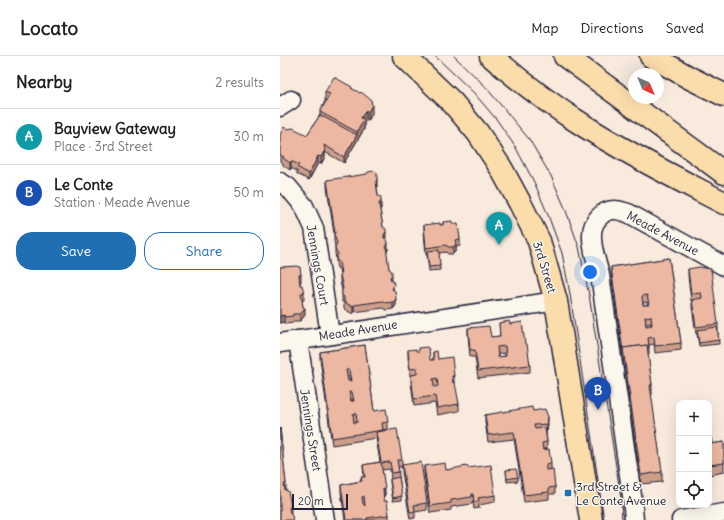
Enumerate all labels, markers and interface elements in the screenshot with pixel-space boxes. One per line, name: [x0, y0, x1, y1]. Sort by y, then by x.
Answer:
text: Locato: [20, 16, 78, 40]
text: Map: [531, 19, 558, 37]
text: Directions: [580, 19, 644, 37]
text: Saved: [666, 19, 704, 37]
north arrow: [628, 68, 664, 104]
text: Nearby: [16, 71, 72, 93]
text: 2 results: [215, 74, 264, 91]
text: Bayview Gateway: [54, 119, 176, 138]
text: A: [25, 128, 33, 145]
text: 30 m: [234, 128, 264, 145]
text: Place · 3rd Street: [54, 138, 153, 155]
text: Le Conte: [54, 175, 113, 194]
text: B: [25, 184, 33, 201]
text: 50 m: [233, 184, 264, 201]
text: Station · Meade Avenue: [54, 194, 190, 211]
street label: Meade Avenue: [624, 208, 702, 258]
pin: A: [486, 212, 512, 245]
street label: Jennings Court: [304, 224, 332, 306]
button: Save: [16, 232, 136, 270]
button: Share: [144, 232, 264, 270]
street label: 3rd Street: [530, 239, 560, 295]
your location: [580, 262, 600, 282]
street label: Meade Avenue: [318, 316, 398, 344]
pin: B: [585, 377, 611, 410]
street label: Jennings Street: [297, 388, 325, 472]
map controls: [676, 400, 712, 508]
button: +: [676, 400, 712, 436]
button: −: [676, 436, 712, 472]
button: locate: [676, 472, 712, 508]
place label: 3rd Street & Le Conte Avenue: [576, 479, 666, 508]
marker: 3rd Street & Le Conte Avenue: [563, 488, 573, 498]
scale bar: [292, 492, 348, 511]
text: 20 m: [298, 494, 324, 508]

